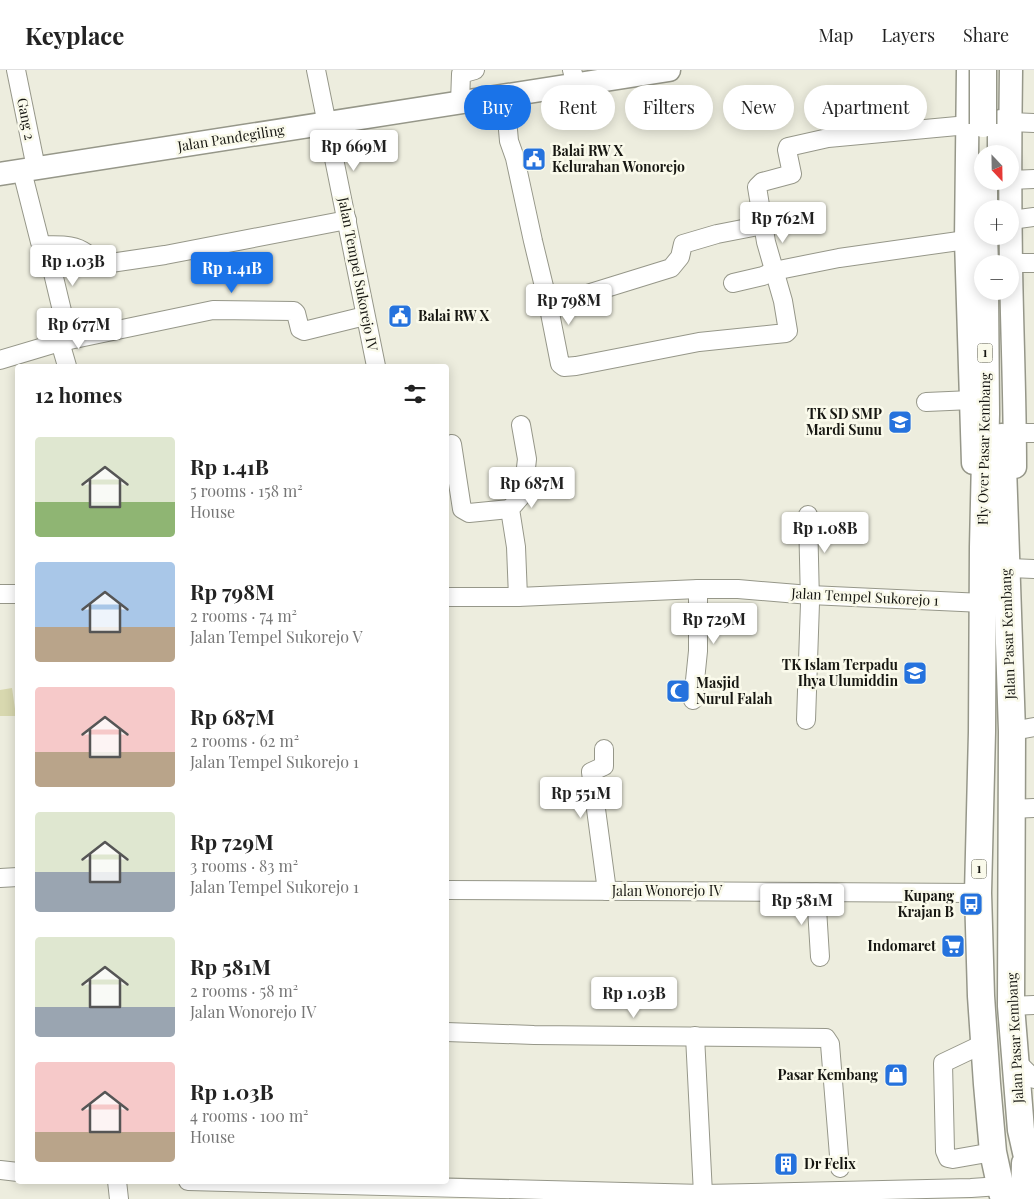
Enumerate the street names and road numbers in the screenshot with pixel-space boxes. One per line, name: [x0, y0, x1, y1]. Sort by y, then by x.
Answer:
street label: Gang 2: [13, 96, 40, 142]
street label: Jalan Pandegiling: [175, 120, 286, 155]
street label: Jalan Tempel Sukorejo IV: [334, 194, 383, 353]
road number: 1: [978, 344, 992, 362]
street label: Fly Over Pasar Kembang: [973, 372, 994, 525]
street label: Jalan Pasar Kembang: [996, 568, 1019, 701]
street label: Jalan Tempel Sukorejo 1: [790, 583, 939, 610]
road number: 1: [972, 860, 986, 879]
street label: Jalan Wonorejo IV: [611, 881, 722, 900]
street label: Jalan Pasar Kembang: [1002, 972, 1027, 1105]

